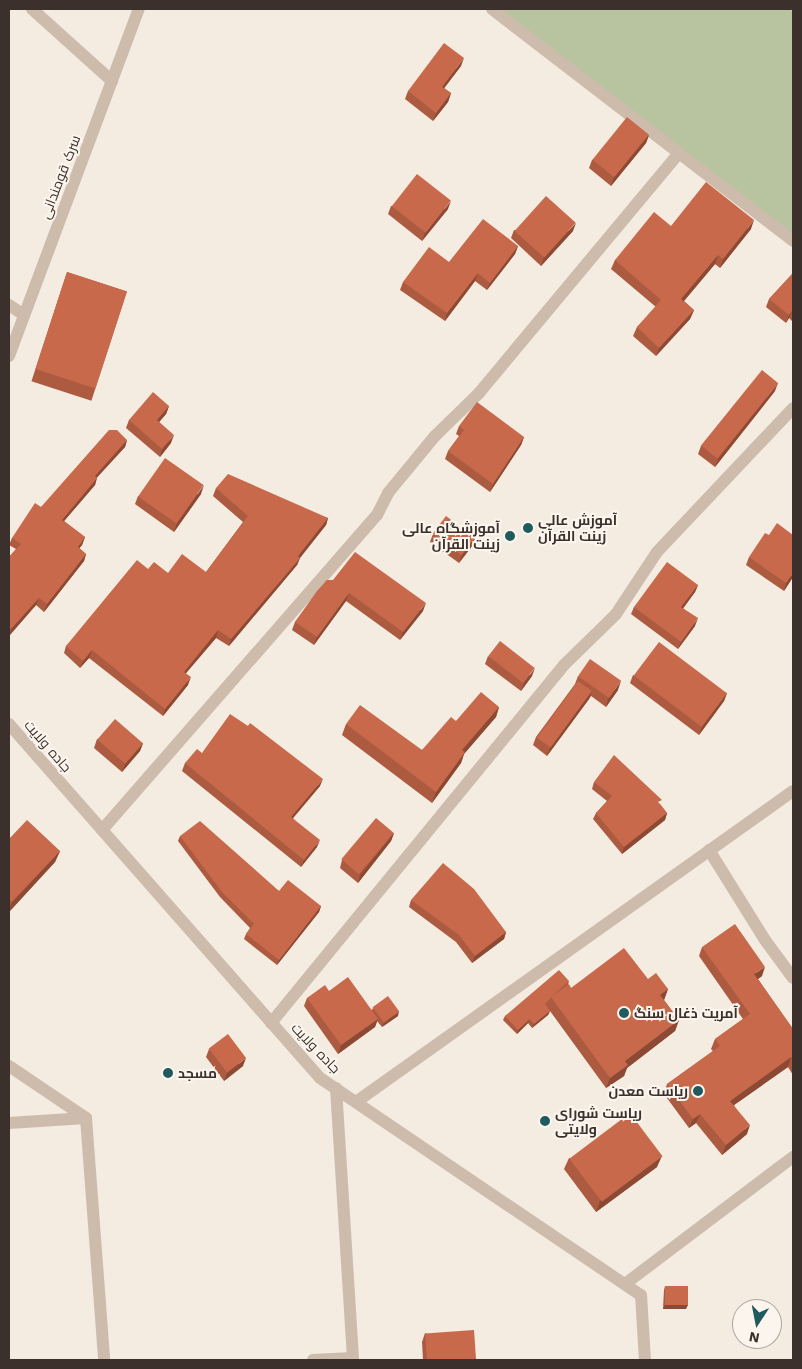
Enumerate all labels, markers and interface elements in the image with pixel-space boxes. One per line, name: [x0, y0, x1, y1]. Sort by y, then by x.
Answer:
street label: سرک قومندانی: [36, 133, 84, 221]
place label: آموزش عالی زینت القرآن: [538, 512, 617, 544]
place label: آموزشگاه عالی زینت القرآن: [402, 520, 500, 552]
marker: آموزش عالی زینت القرآن: [522, 522, 534, 534]
marker: آموزشگاه عالی زینت القرآن: [504, 530, 516, 542]
street label: جاده ولایت: [21, 717, 75, 775]
place label: آمریت ذغال سنگ: [634, 1005, 738, 1021]
marker: آمریت ذغال سنگ: [618, 1007, 630, 1019]
street label: جاده ولایت: [288, 1019, 344, 1077]
place label: مسجد: [178, 1065, 217, 1081]
marker: مسجد: [162, 1067, 174, 1079]
place label: ریاست معدن: [608, 1083, 688, 1099]
marker: ریاست معدن: [692, 1085, 704, 1097]
place label: ریاست شورای ولایتی: [555, 1105, 642, 1138]
marker: ریاست شورای ولایتی: [539, 1115, 551, 1127]
north arrow: [732, 1299, 782, 1349]
text: N: [748, 1329, 761, 1347]

